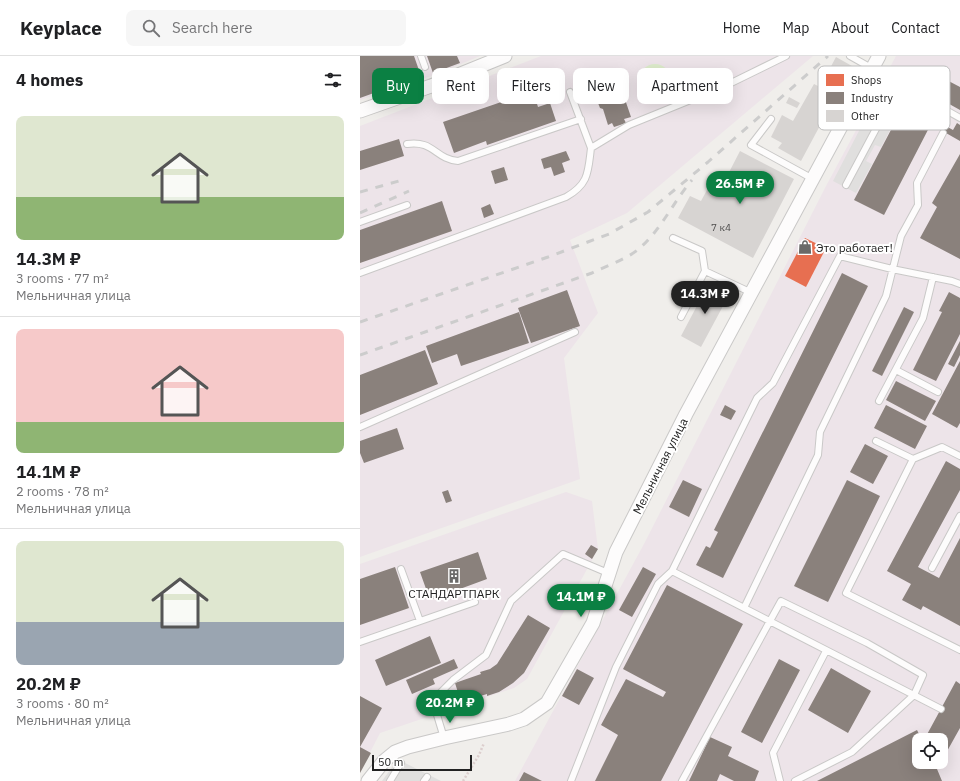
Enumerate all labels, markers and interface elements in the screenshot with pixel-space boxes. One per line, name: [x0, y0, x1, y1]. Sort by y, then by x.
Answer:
search box: [126, 10, 406, 46]
text: Keyplace: [20, 16, 102, 40]
icon: search: [140, 17, 162, 39]
text: Search here: [172, 18, 252, 37]
text: Home: [723, 19, 760, 37]
text: Map: [782, 19, 809, 37]
text: About: [831, 19, 869, 37]
text: Contact: [891, 19, 940, 37]
legend: [818, 66, 950, 130]
chip: Buy: [372, 68, 424, 104]
chip: Rent: [432, 68, 489, 104]
chip: Filters: [497, 68, 565, 104]
chip: New: [573, 68, 629, 104]
chip: Apartment: [637, 68, 733, 104]
text: 4 homes: [16, 69, 83, 91]
icon: filters: [322, 69, 344, 91]
text: Shops: [851, 73, 882, 87]
text: Industry: [851, 91, 894, 105]
text: Other: [851, 109, 879, 123]
icon: home: [144, 142, 216, 214]
pin: 26.5M ₽: [703, 171, 777, 205]
text: 26.5M ₽: [715, 175, 765, 192]
house number: 7 к4: [711, 221, 731, 234]
shop icon: Это работает!: [797, 239, 813, 255]
place label: Это работает!: [816, 240, 893, 255]
text: 14.3M ₽: [16, 248, 81, 270]
text: 3 rooms · 77 m²: [16, 270, 109, 287]
pin: 14.3M ₽: [668, 281, 742, 315]
text: 14.3M ₽: [680, 285, 730, 302]
text: Мельничная улица: [16, 287, 131, 304]
icon: home: [144, 355, 216, 427]
street label: Мельничная улица: [629, 415, 691, 517]
text: 14.1M ₽: [16, 461, 81, 483]
text: 2 rooms · 78 m²: [16, 483, 109, 500]
text: Мельничная улица: [16, 500, 131, 517]
icon: home: [144, 567, 216, 639]
building icon: СТАНДАРТПАРК: [446, 568, 462, 584]
pin: 14.1M ₽: [544, 584, 618, 618]
place label: СТАНДАРТПАРК: [408, 586, 500, 601]
text: 14.1M ₽: [556, 588, 606, 605]
text: 20.2M ₽: [16, 673, 81, 695]
pin: 20.2M ₽: [413, 690, 487, 724]
text: 20.2M ₽: [425, 694, 475, 711]
text: 3 rooms · 80 m²: [16, 695, 109, 712]
text: Мельничная улица: [16, 712, 131, 729]
map controls: [912, 733, 948, 769]
button: locate: [912, 733, 948, 769]
scale bar: [372, 753, 472, 772]
text: 50 m: [378, 755, 403, 769]

